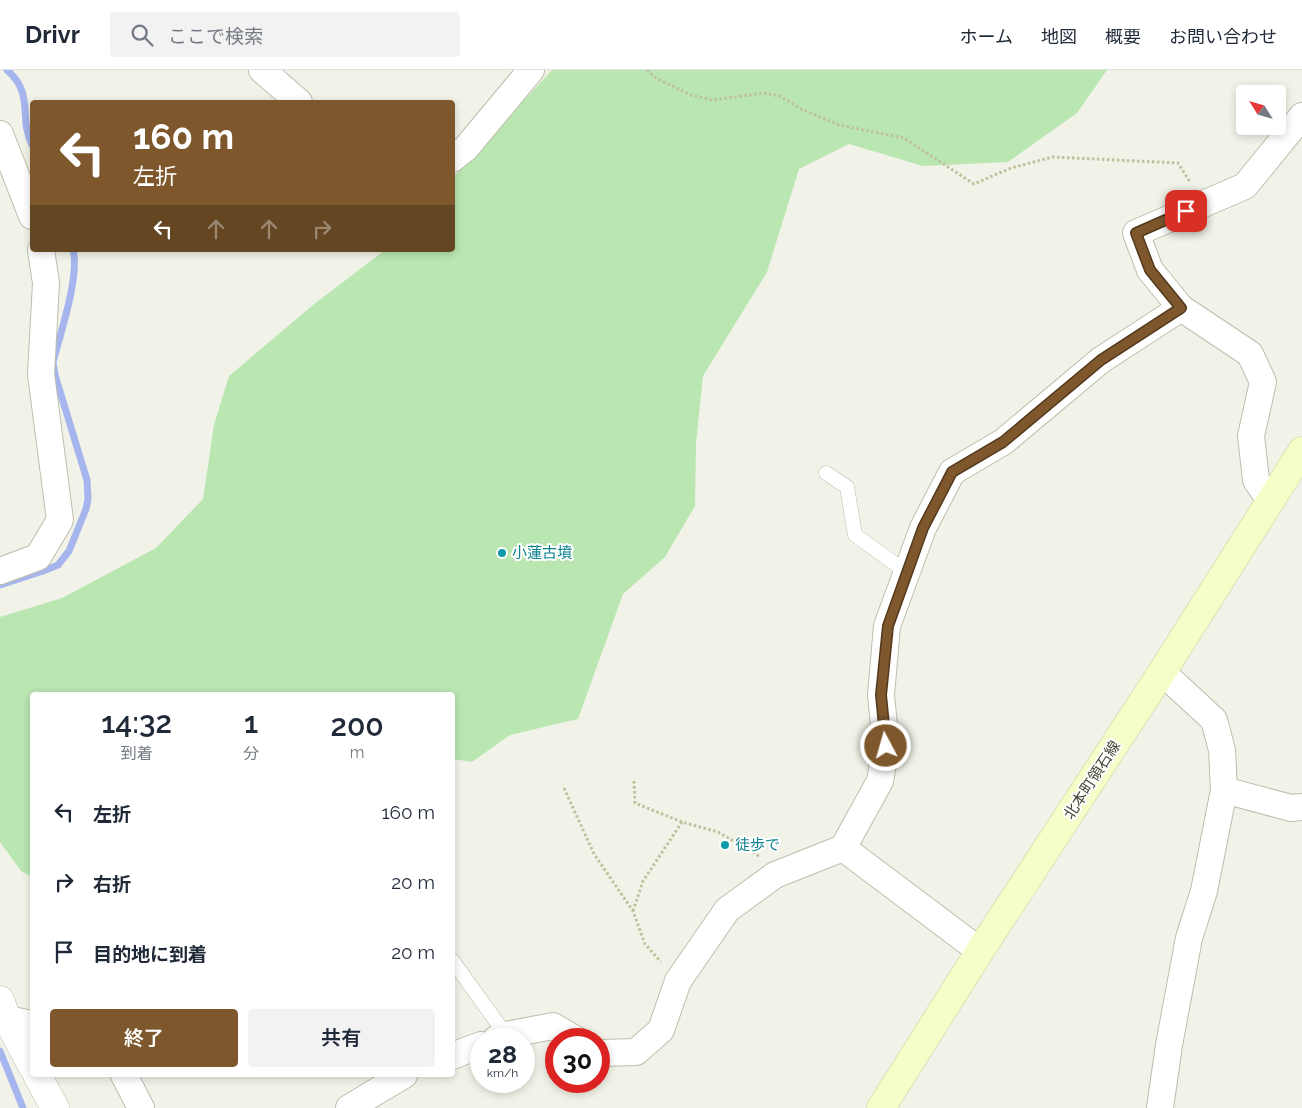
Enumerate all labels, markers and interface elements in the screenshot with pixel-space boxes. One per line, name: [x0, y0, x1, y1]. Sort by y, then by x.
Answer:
search box: [110, 12, 460, 57]
text: Drivr: [25, 20, 80, 49]
icon: search: [128, 21, 156, 49]
text: ここで検索: [168, 25, 263, 47]
text: ホーム: [960, 26, 1013, 47]
text: 地図: [1041, 26, 1077, 47]
text: 概要: [1105, 26, 1141, 47]
text: お問い合わせ: [1169, 26, 1277, 47]
north arrow: [1236, 85, 1286, 135]
map controls: [1236, 85, 1286, 135]
text: 160 m: [133, 116, 234, 157]
icon: left: [50, 120, 115, 185]
text: 左折: [133, 163, 177, 189]
pin: [1165, 190, 1207, 232]
icon: arrive: [1172, 197, 1200, 225]
icon: left: [149, 215, 177, 243]
icon: ahead: [202, 215, 230, 243]
icon: ahead: [255, 215, 283, 243]
icon: right: [308, 215, 336, 243]
place label: 小蓮古墳: [512, 544, 572, 562]
marker: 小蓮古墳: [496, 547, 508, 559]
text: 14:32: [101, 705, 172, 740]
text: 1: [244, 705, 258, 740]
text: 200: [330, 708, 384, 743]
position arrow: [859, 719, 911, 771]
street label: 北本町領石線: [1060, 737, 1124, 823]
text: m: [350, 743, 364, 762]
text: 到着: [121, 744, 153, 763]
text: 分: [243, 744, 259, 763]
icon: left: [50, 798, 78, 826]
text: 160 m: [381, 801, 435, 823]
text: 左折: [93, 803, 131, 825]
place label: 徒歩で: [735, 836, 780, 854]
marker: 徒歩で: [719, 839, 731, 851]
icon: right: [50, 868, 78, 896]
text: 20 m: [391, 871, 435, 893]
text: 右折: [93, 873, 131, 895]
icon: arrive: [50, 938, 78, 966]
text: 20 m: [391, 941, 435, 963]
text: 目的地に到着: [93, 943, 207, 965]
button: 終了: [50, 1009, 238, 1067]
button: 共有: [248, 1009, 435, 1067]
speed limit sign: 30: [545, 1028, 610, 1093]
text: 28: [488, 1039, 517, 1069]
text: km/h: [487, 1066, 518, 1080]

